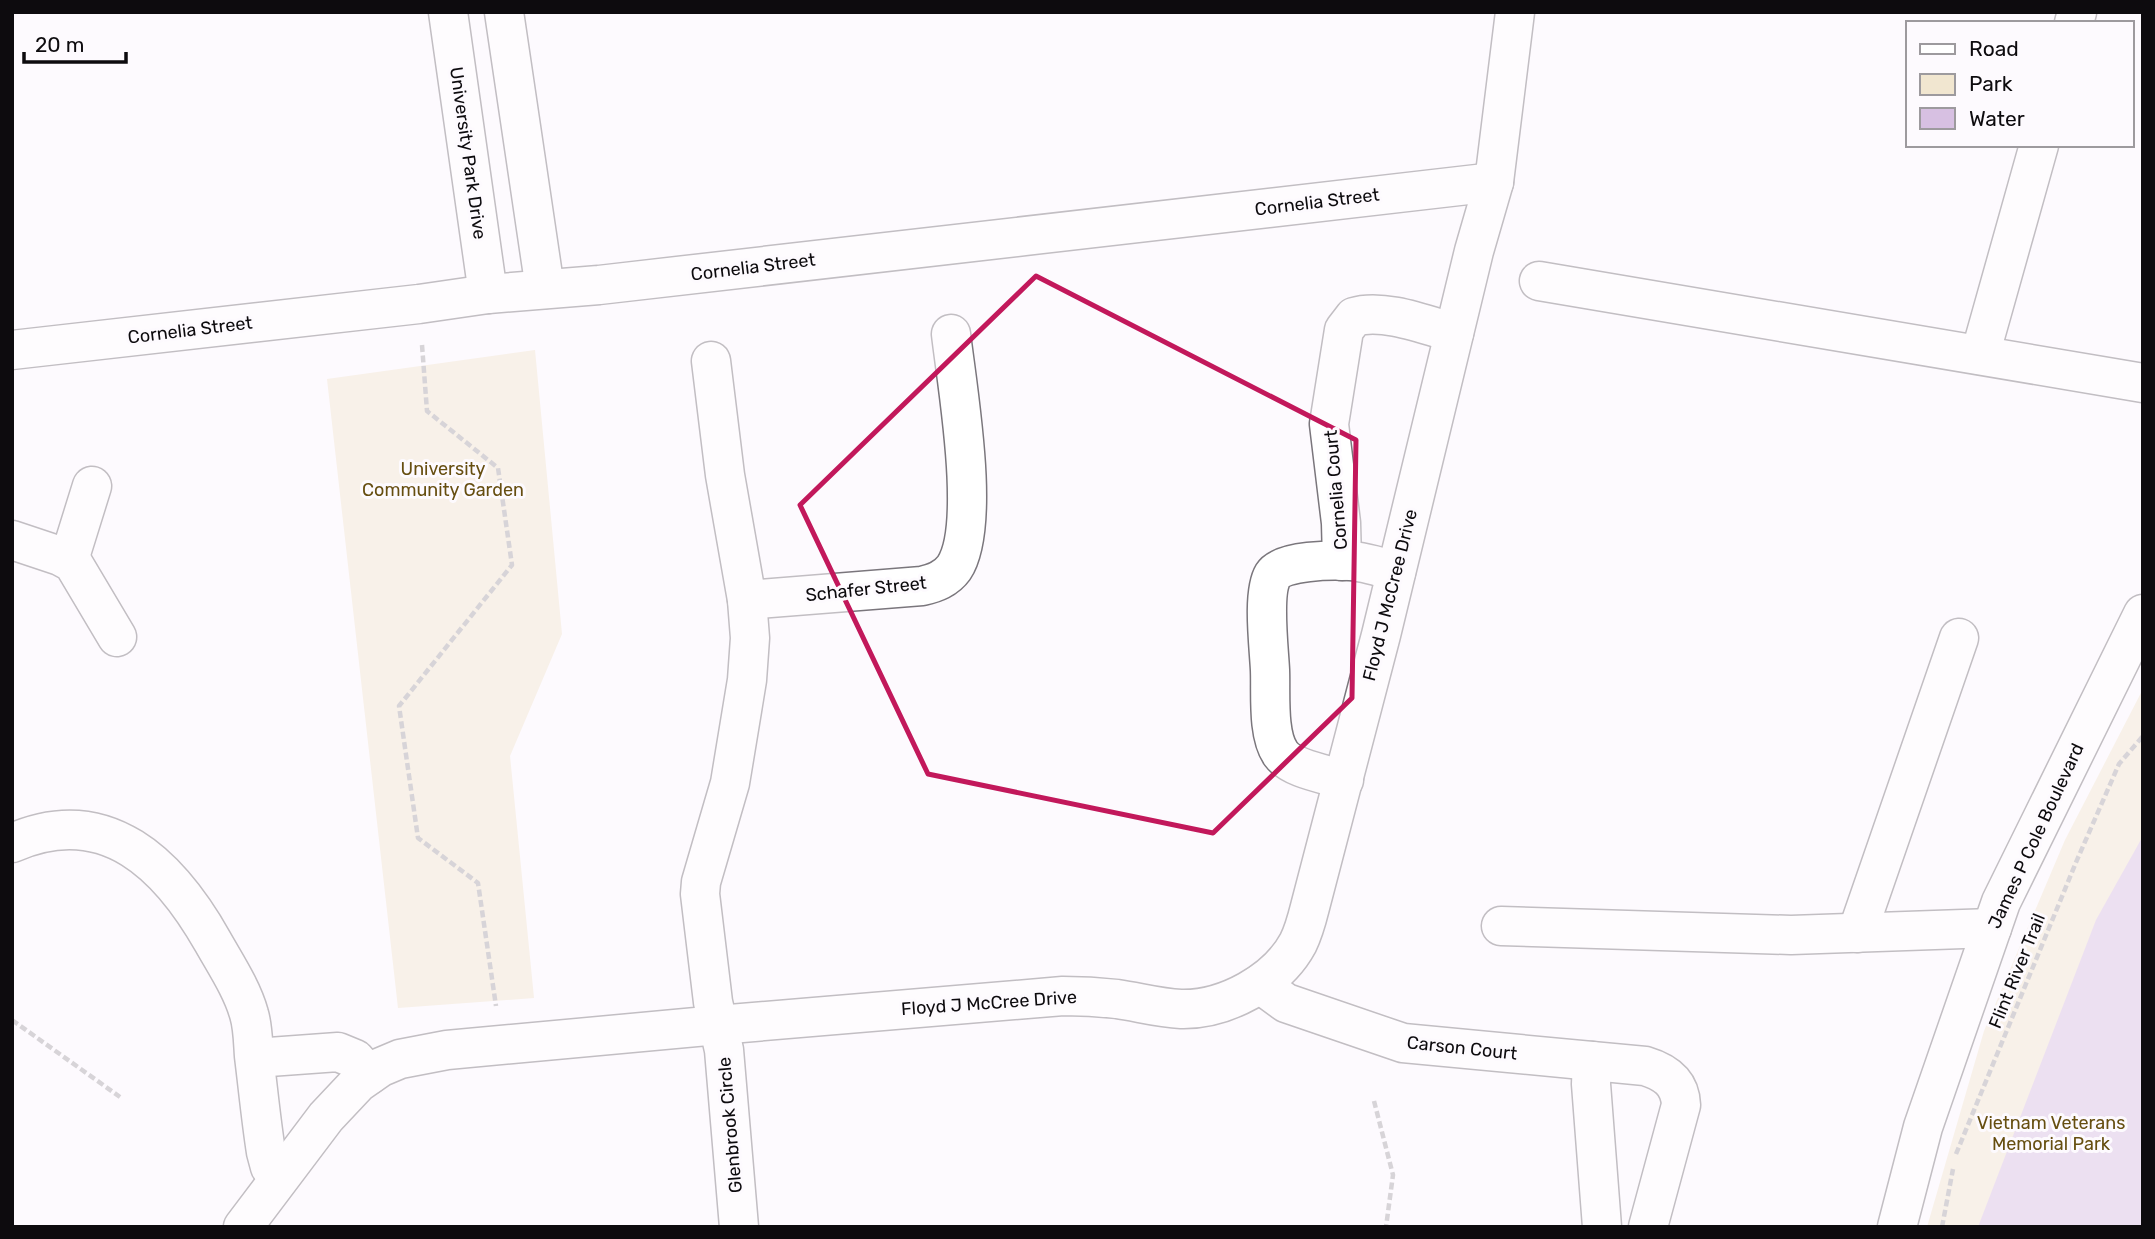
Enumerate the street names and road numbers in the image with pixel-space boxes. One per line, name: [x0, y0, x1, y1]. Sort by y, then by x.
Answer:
street label: University Park Drive: [445, 65, 491, 241]
street label: Cornelia Street: [1253, 183, 1381, 221]
street label: Cornelia Street: [689, 248, 817, 286]
street label: Cornelia Street: [126, 311, 254, 349]
street label: Cornelia Court: [1320, 429, 1352, 551]
street label: Floyd J McCree Drive: [1358, 507, 1422, 683]
street label: Schafer Street: [804, 572, 928, 606]
street label: James P Cole Boulevard: [1983, 740, 2089, 932]
street label: Flint River Trail: [1984, 910, 2050, 1032]
street label: Floyd J McCree Drive: [900, 986, 1078, 1020]
street label: Carson Court: [1406, 1031, 1518, 1065]
street label: Glenbrook Circle: [713, 1056, 747, 1194]

